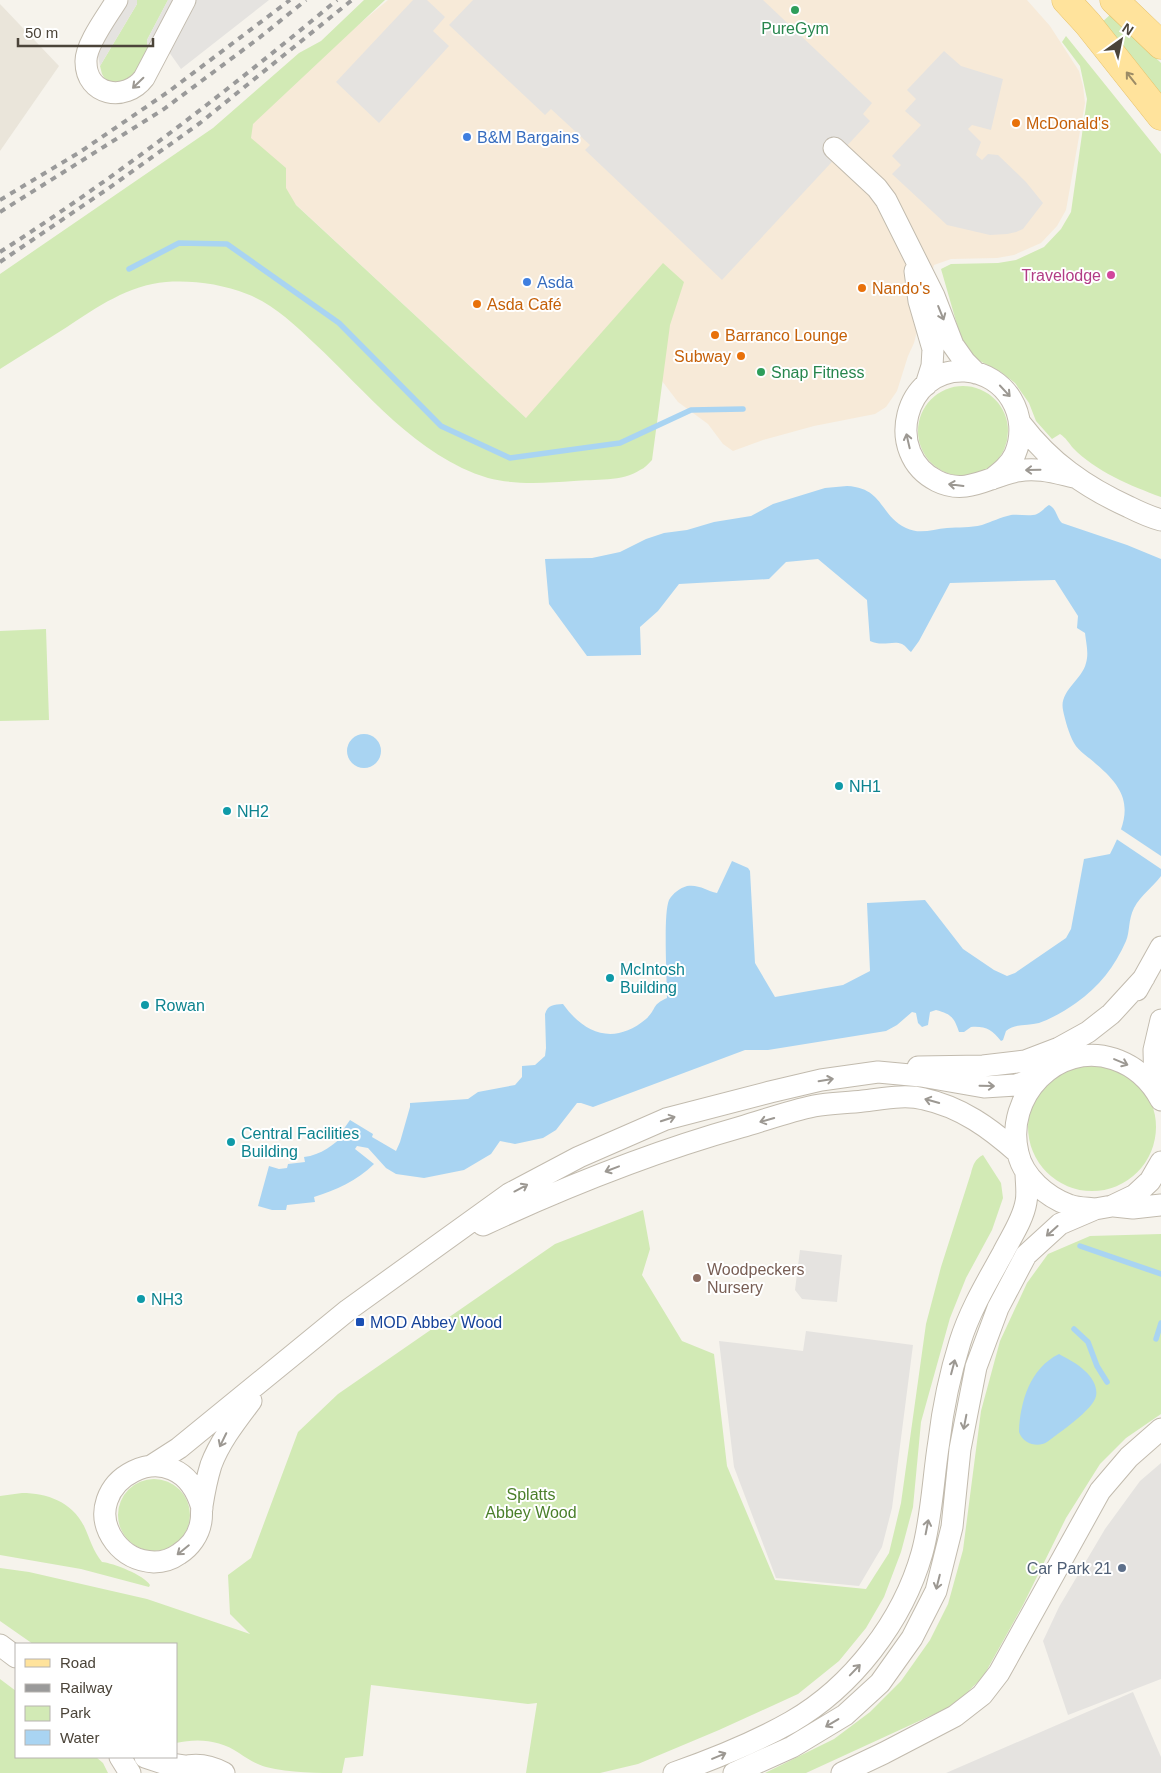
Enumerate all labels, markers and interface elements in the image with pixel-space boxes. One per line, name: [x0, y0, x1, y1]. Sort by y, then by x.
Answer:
marker: PureGym: [789, 4, 801, 16]
scale bar: [18, 15, 152, 47]
north arrow: [1096, 15, 1146, 65]
place label: PureGym: [761, 20, 829, 37]
text: N: [1119, 20, 1137, 39]
text: 50 m: [25, 24, 58, 41]
one-way arrow: [1125, 72, 1136, 85]
one-way arrow: [132, 77, 145, 89]
place label: McDonald's: [1026, 115, 1109, 132]
marker: McDonald's: [1010, 117, 1022, 129]
place label: B&M Bargains: [477, 129, 579, 146]
marker: B&M Bargains: [461, 131, 473, 143]
place label: Travelodge: [1022, 267, 1101, 284]
marker: Travelodge: [1105, 269, 1117, 281]
place label: Asda: [537, 274, 574, 291]
marker: Asda: [521, 276, 533, 288]
place label: Nando's: [872, 280, 930, 297]
marker: Nando's: [856, 282, 868, 294]
place label: Asda Café: [487, 296, 562, 313]
marker: Asda Café: [471, 298, 483, 310]
one-way arrow: [936, 305, 946, 320]
place label: Barranco Lounge: [725, 327, 848, 344]
marker: Barranco Lounge: [709, 329, 721, 341]
place label: Subway: [674, 348, 731, 365]
marker: Subway: [735, 350, 747, 362]
place label: Snap Fitness: [771, 364, 864, 381]
marker: Snap Fitness: [755, 366, 767, 378]
one-way arrow: [998, 384, 1010, 397]
one-way arrow: [903, 434, 912, 450]
one-way arrow: [1025, 466, 1041, 475]
one-way arrow: [948, 480, 964, 490]
place label: NH1: [849, 778, 881, 795]
marker: NH1: [833, 780, 845, 792]
place label: NH2: [237, 803, 269, 820]
marker: NH2: [221, 805, 233, 817]
place label: McIntosh Building: [620, 961, 685, 996]
marker: McIntosh Building: [604, 972, 616, 984]
place label: Rowan: [155, 997, 205, 1014]
marker: Rowan: [139, 999, 151, 1011]
one-way arrow: [1113, 1057, 1128, 1067]
one-way arrow: [818, 1074, 834, 1084]
one-way arrow: [978, 1081, 994, 1091]
one-way arrow: [924, 1096, 940, 1106]
one-way arrow: [660, 1114, 676, 1123]
one-way arrow: [759, 1115, 775, 1125]
place label: Central Facilities Building: [241, 1125, 359, 1160]
marker: Central Facilities Building: [225, 1136, 237, 1148]
one-way arrow: [605, 1165, 620, 1174]
one-way arrow: [514, 1183, 529, 1193]
one-way arrow: [1046, 1225, 1059, 1237]
place label: Woodpeckers Nursery: [707, 1261, 805, 1296]
marker: Woodpeckers Nursery: [691, 1272, 703, 1284]
place label: NH3: [151, 1291, 183, 1308]
marker: NH3: [135, 1293, 147, 1305]
place label: MOD Abbey Wood: [370, 1314, 502, 1331]
marker: MOD Abbey Wood: [354, 1316, 366, 1328]
one-way arrow: [949, 1359, 958, 1375]
one-way arrow: [960, 1414, 969, 1430]
one-way arrow: [218, 1432, 228, 1447]
park label: Splatts Abbey Wood: [485, 1486, 577, 1521]
one-way arrow: [923, 1519, 932, 1535]
one-way arrow: [177, 1545, 190, 1556]
place label: Car Park 21: [1027, 1560, 1112, 1577]
marker: Car Park 21: [1116, 1562, 1128, 1574]
one-way arrow: [933, 1574, 942, 1590]
legend: [15, 1643, 178, 1758]
text: Road: [60, 1654, 96, 1671]
one-way arrow: [849, 1663, 861, 1676]
text: Railway: [60, 1679, 113, 1696]
text: Park: [60, 1704, 91, 1721]
one-way arrow: [825, 1718, 839, 1728]
text: Water: [60, 1729, 99, 1746]
one-way arrow: [711, 1751, 726, 1761]

